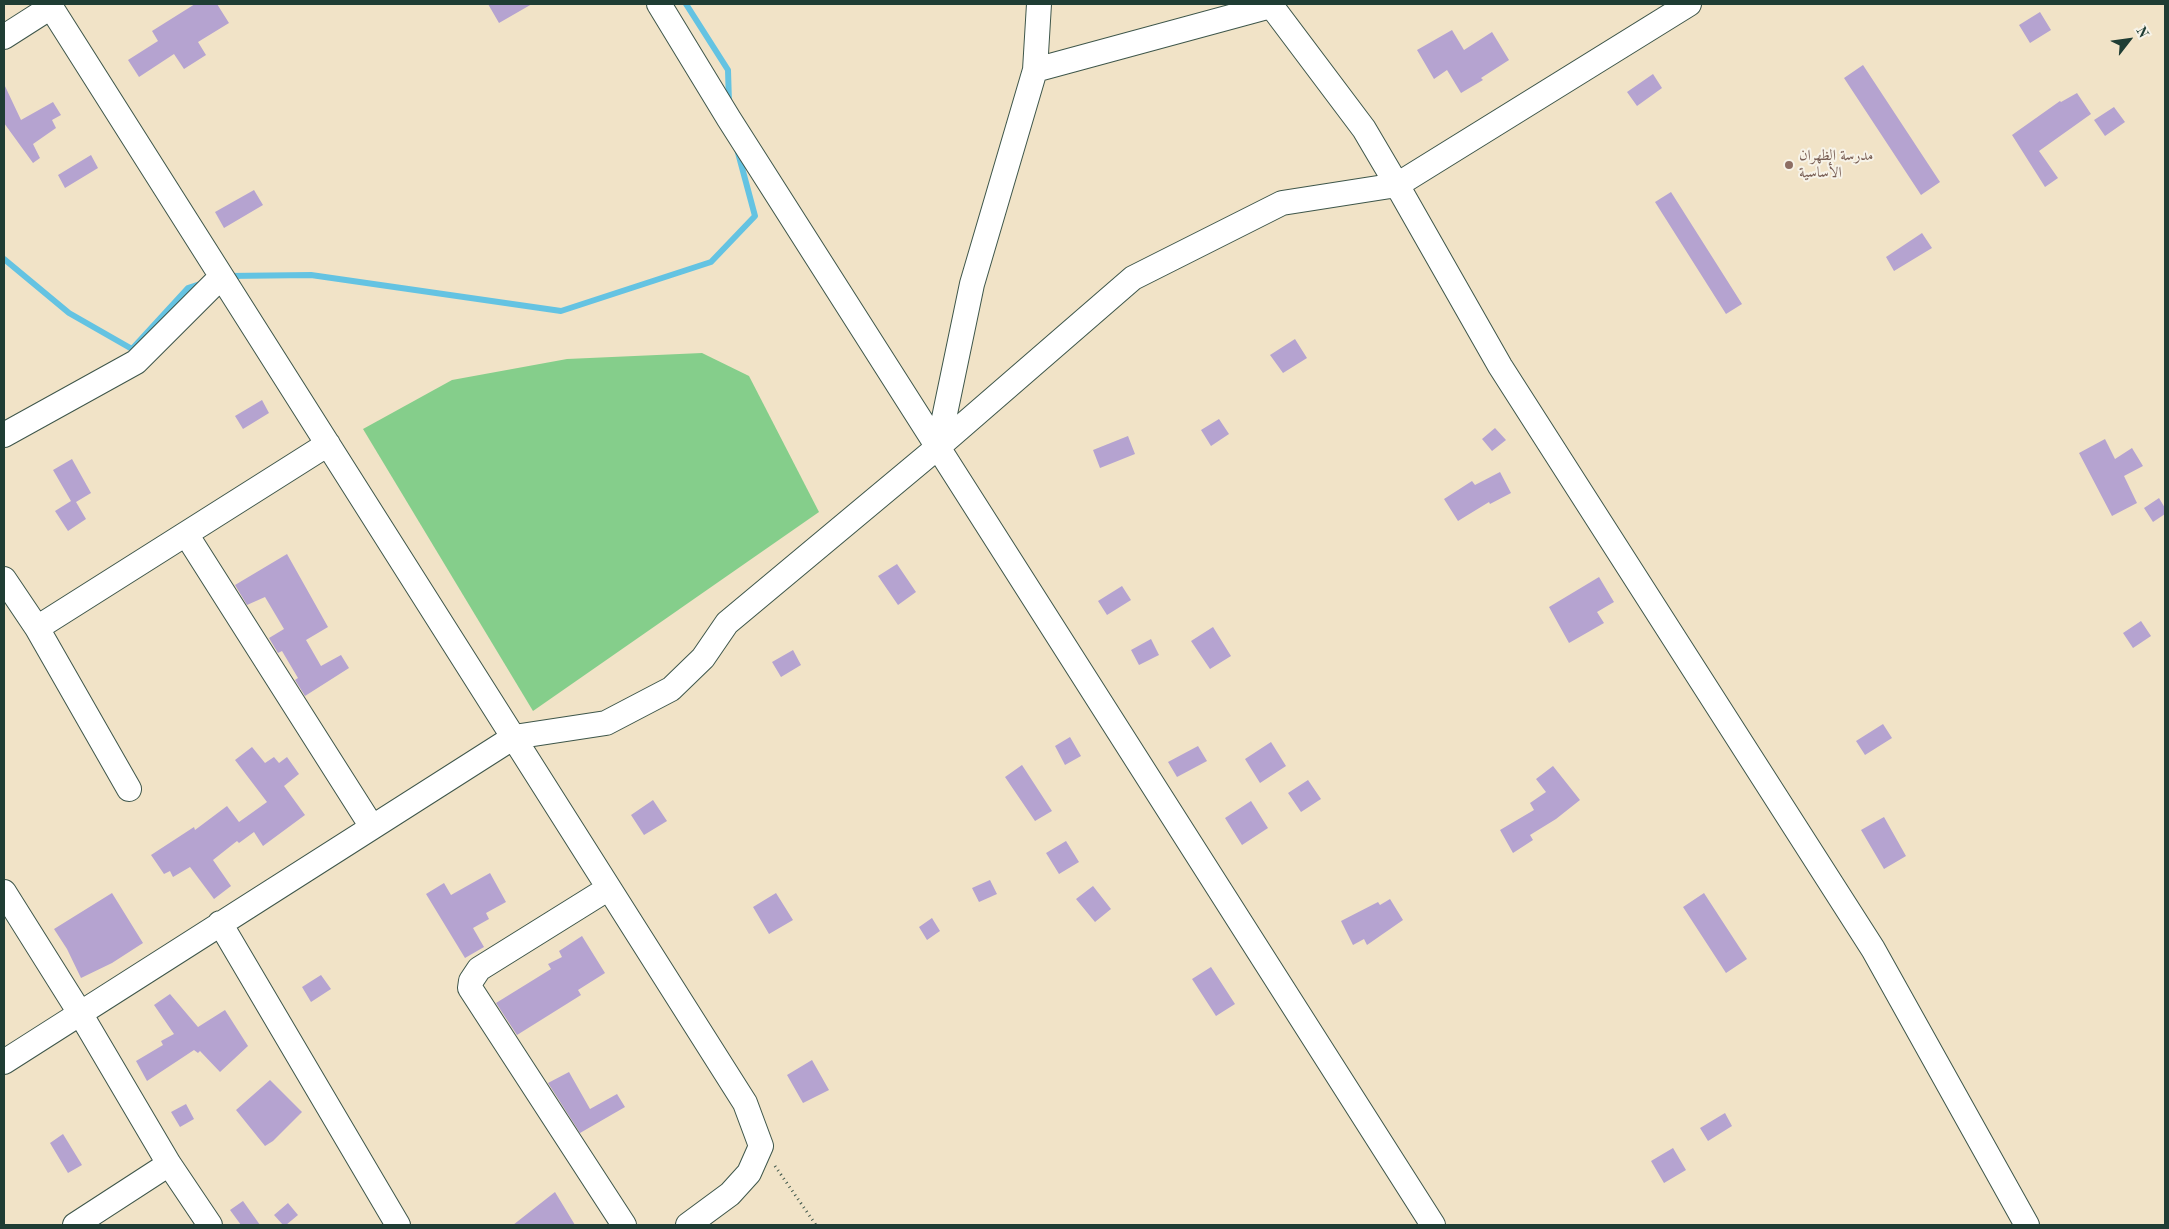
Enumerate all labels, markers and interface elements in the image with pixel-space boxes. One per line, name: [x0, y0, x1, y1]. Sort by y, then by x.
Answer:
north arrow: [2104, 15, 2154, 65]
text: N: [2133, 24, 2151, 41]
place label: مدرسة الظهران الأساسية: [1799, 147, 1873, 182]
marker: مدرسة الظهران الأساسية: [1783, 159, 1795, 171]

